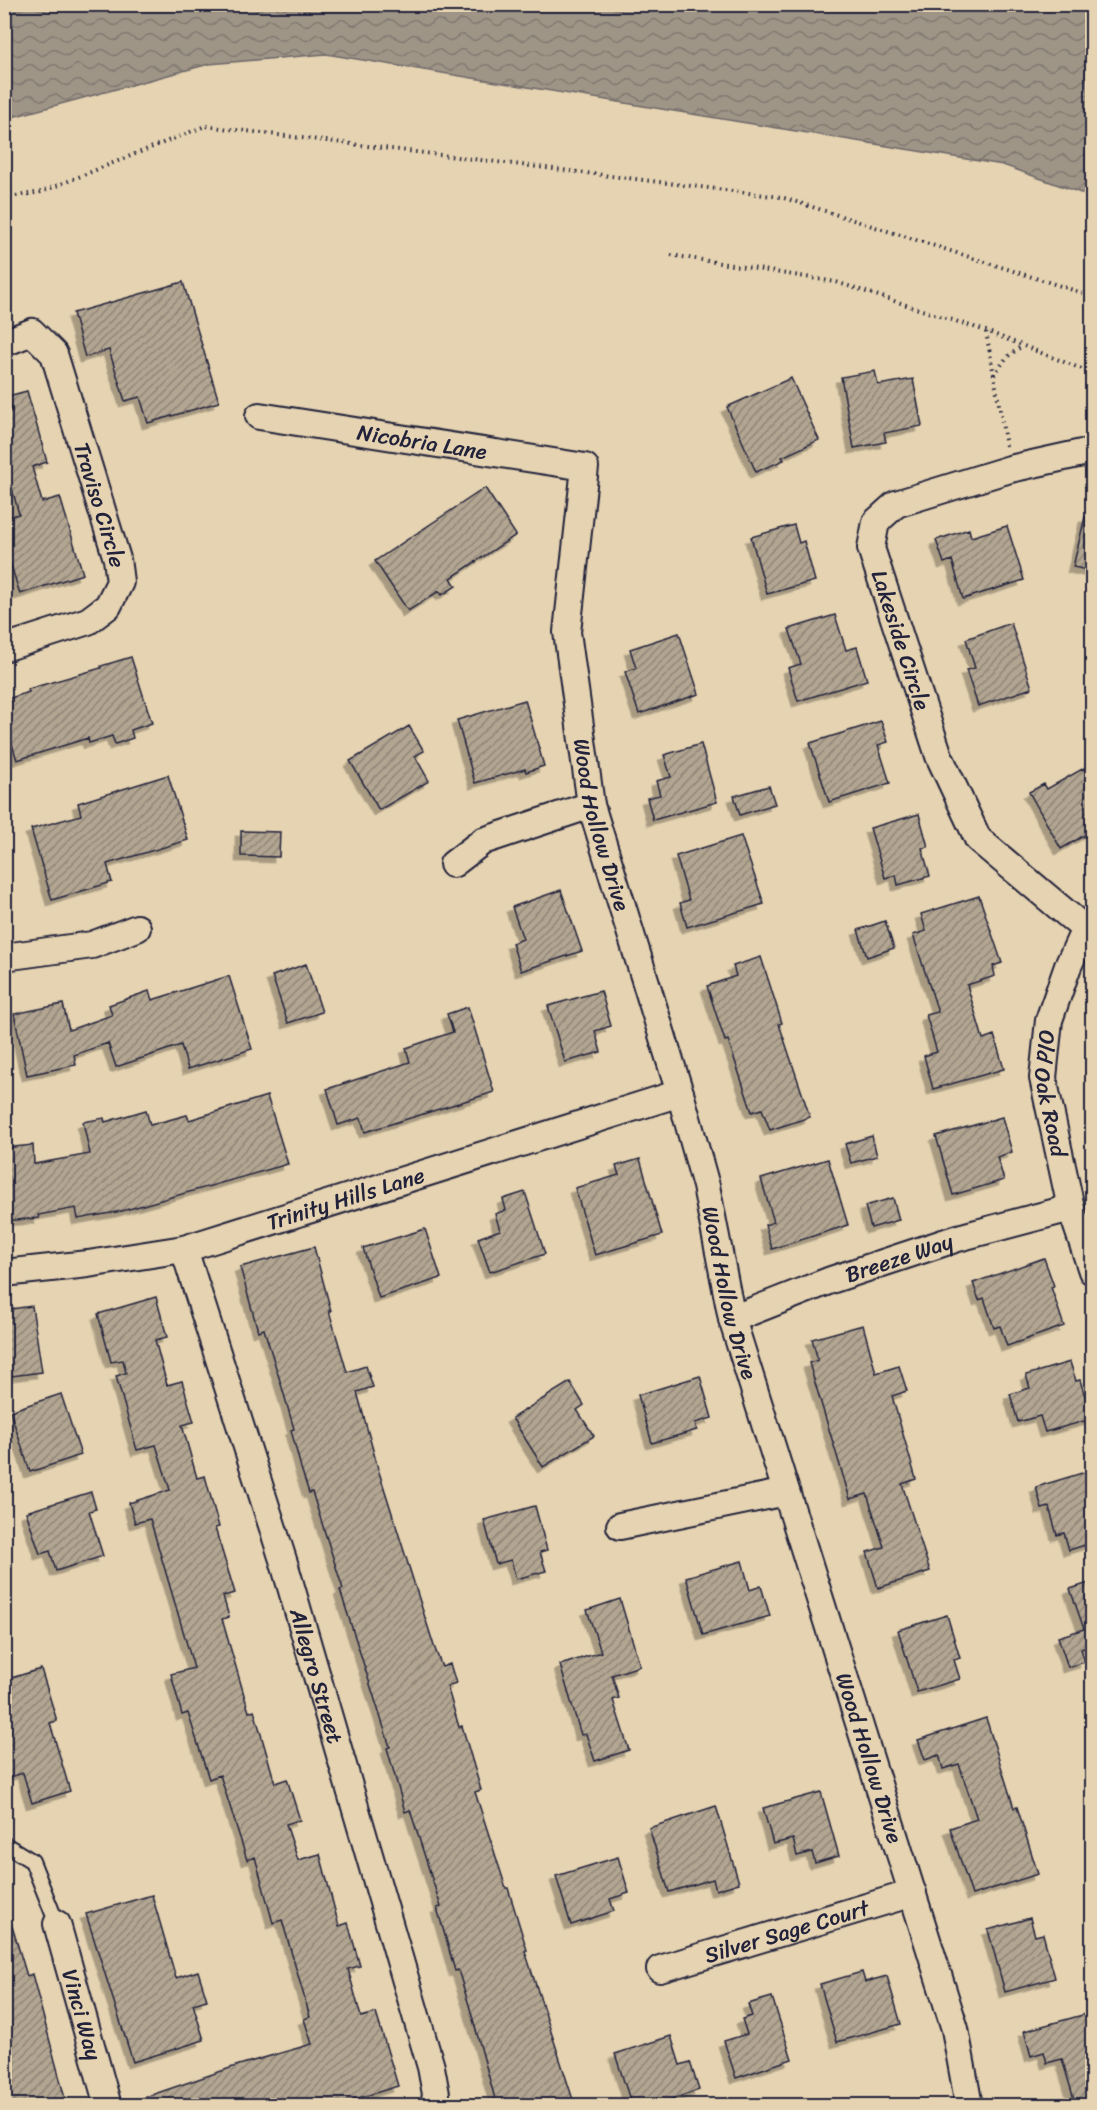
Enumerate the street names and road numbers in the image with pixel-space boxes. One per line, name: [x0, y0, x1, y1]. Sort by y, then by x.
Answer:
street label: Nicobria Lane: [354, 412, 490, 471]
street label: Traviso Circle: [63, 437, 137, 570]
street label: Lakeside Circle: [860, 565, 942, 716]
street label: Wood Hollow Drive: [562, 736, 642, 916]
street label: Old Oak Road: [1023, 1028, 1079, 1162]
street label: Trinity Hills Lane: [262, 1155, 430, 1241]
street label: Wood Hollow Drive: [691, 1203, 769, 1385]
street label: Breeze Way: [840, 1221, 959, 1294]
street label: Allegro Street: [278, 1602, 355, 1749]
street label: Wood Hollow Drive: [825, 1667, 915, 1848]
street label: Silver Sage Court: [699, 1888, 875, 1974]
street label: Vinci Way: [51, 1964, 114, 2065]

